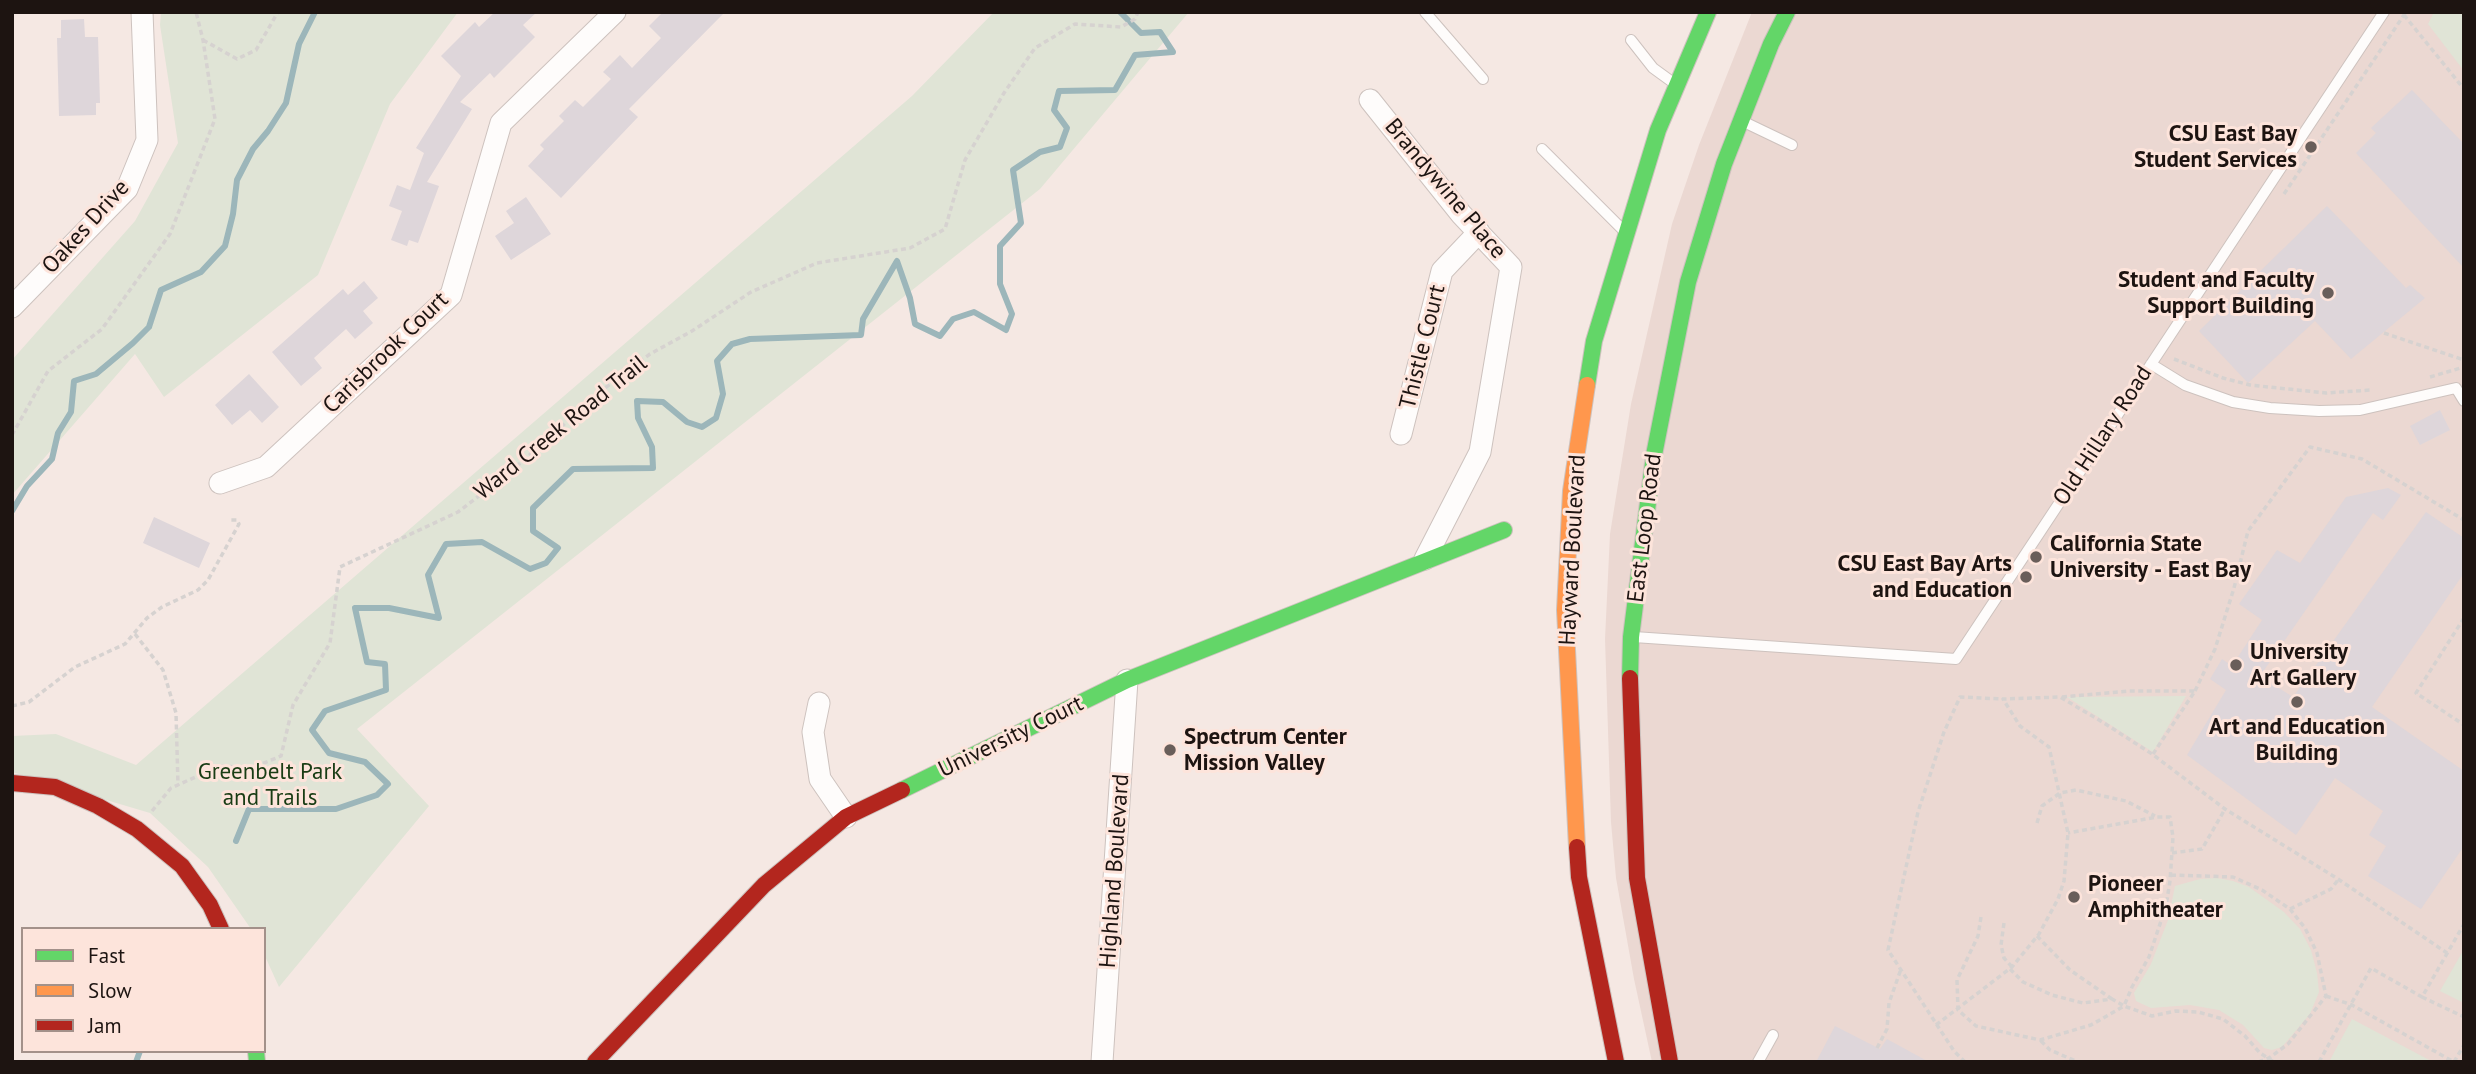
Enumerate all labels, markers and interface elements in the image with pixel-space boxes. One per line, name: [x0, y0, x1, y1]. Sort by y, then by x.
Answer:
street label: Brandywine Place: [1378, 113, 1512, 265]
place label: CSU East Bay Student Services: [2134, 120, 2297, 174]
marker: CSU East Bay Student Services: [2303, 139, 2319, 155]
street label: Oakes Drive: [37, 174, 135, 280]
place label: Student and Faculty Support Building: [2118, 266, 2314, 320]
street label: Thistle Court: [1394, 282, 1452, 412]
marker: Student and Faculty Support Building: [2320, 285, 2336, 301]
street label: Carisbrook Court: [318, 286, 454, 420]
street label: Ward Creek Road Trail: [469, 350, 653, 506]
street label: Old Hillary Road: [2048, 361, 2158, 511]
street label: East Loop Road: [1622, 452, 1668, 604]
street label: Hayward Boulevard: [1554, 454, 1592, 646]
place label: California State University - East Bay: [2050, 530, 2251, 584]
marker: California State University - East Bay: [2028, 549, 2044, 565]
place label: CSU East Bay Arts and Education: [1838, 550, 2012, 604]
marker: CSU East Bay Arts and Education: [2018, 569, 2034, 585]
place label: University Art Gallery: [2250, 638, 2356, 692]
marker: University Art Gallery: [2228, 657, 2244, 673]
street label: University Court: [934, 690, 1088, 784]
marker: Art and Education Building: [2289, 694, 2305, 710]
place label: Art and Education Building: [2209, 713, 2385, 767]
place label: Spectrum Center Mission Valley: [1184, 723, 1347, 777]
marker: Spectrum Center Mission Valley: [1162, 742, 1178, 758]
park label: Greenbelt Park and Trails: [198, 758, 342, 812]
street label: Highland Boulevard: [1094, 773, 1136, 969]
place label: Pioneer Amphitheater: [2088, 870, 2223, 924]
marker: Pioneer Amphitheater: [2066, 889, 2082, 905]
legend: [21, 927, 266, 1053]
text: Fast: [88, 942, 125, 969]
text: Slow: [88, 977, 132, 1004]
text: Jam: [88, 1012, 122, 1039]

